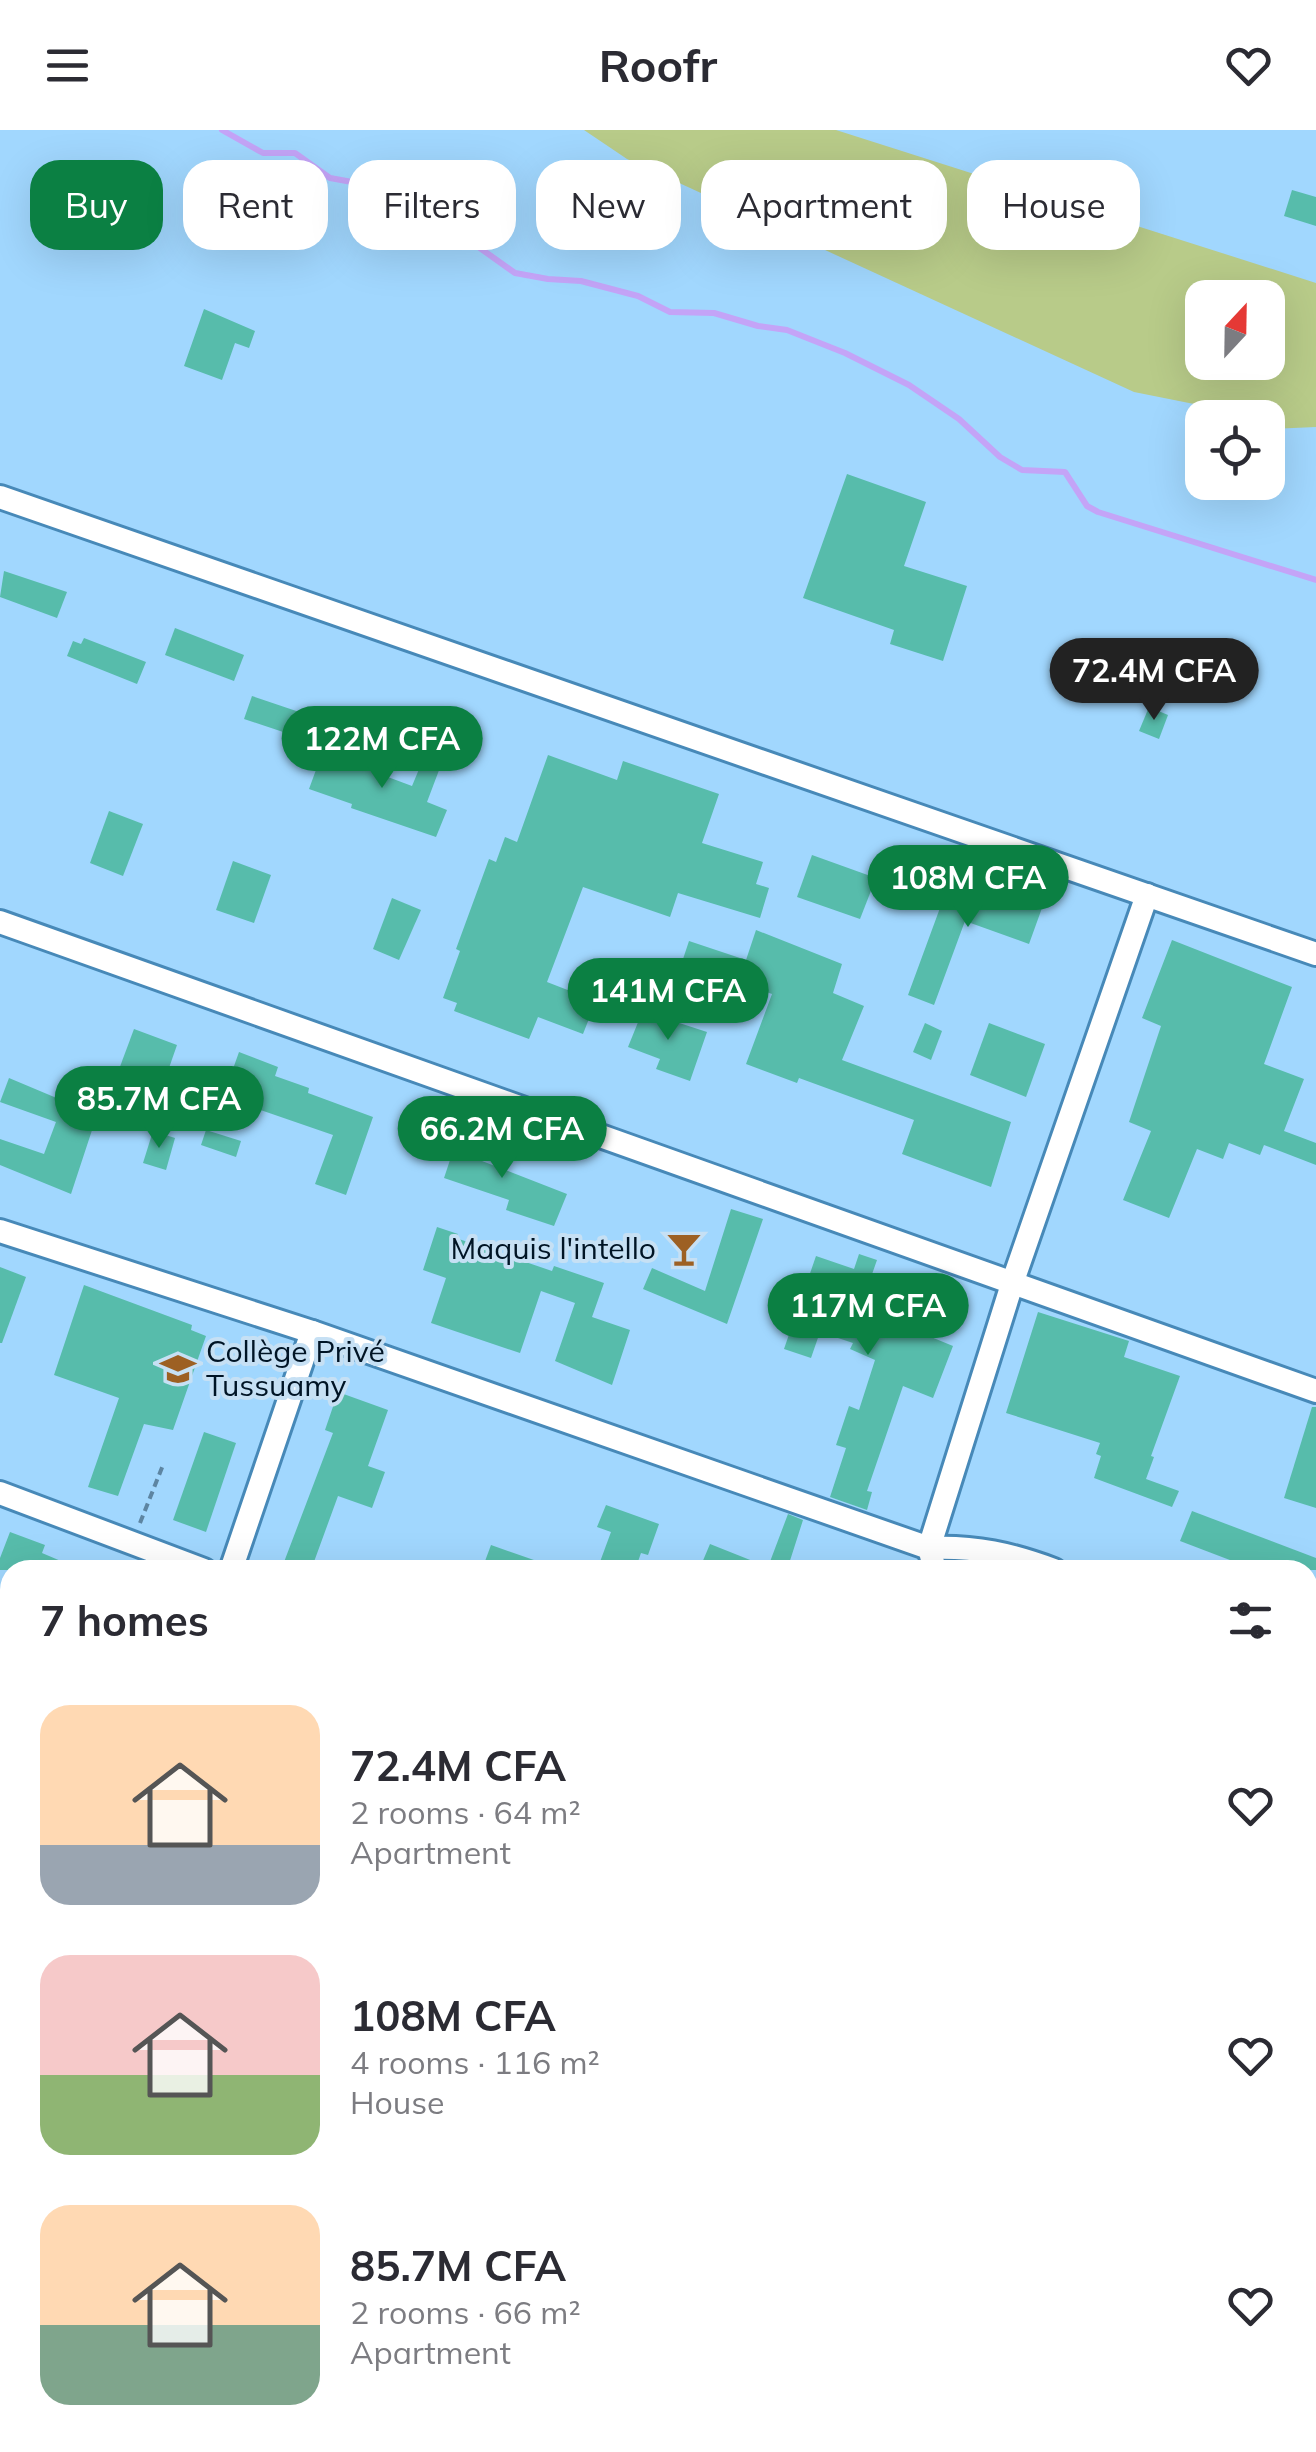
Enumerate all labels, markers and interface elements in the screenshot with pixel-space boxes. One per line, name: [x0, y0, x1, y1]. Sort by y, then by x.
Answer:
text: Roofr: [599, 37, 717, 93]
icon: menu: [40, 38, 95, 93]
icon: heart: [1221, 38, 1276, 93]
chip: Buy: [30, 160, 163, 250]
chip: Rent: [183, 160, 328, 250]
chip: Filters: [348, 160, 516, 250]
chip: New: [536, 160, 681, 250]
chip: Apartment: [701, 160, 947, 250]
chip: House: [967, 160, 1140, 250]
north arrow: [1185, 280, 1285, 380]
map controls: [1185, 280, 1285, 500]
button: locate: [1185, 400, 1285, 500]
pin: 72.4M CFA: [1040, 638, 1268, 723]
text: 72.4M CFA: [1072, 650, 1236, 690]
pin: 122M CFA: [279, 706, 485, 791]
text: 122M CFA: [304, 718, 460, 758]
pin: 108M CFA: [865, 845, 1071, 930]
text: 108M CFA: [890, 857, 1046, 897]
pin: 141M CFA: [565, 958, 771, 1043]
text: 141M CFA: [590, 970, 746, 1010]
pin: 85.7M CFA: [45, 1066, 273, 1151]
text: 85.7M CFA: [77, 1078, 241, 1118]
pin: 66.2M CFA: [388, 1096, 616, 1181]
text: 66.2M CFA: [420, 1108, 584, 1148]
place label: Maquis l'intello: [451, 1229, 656, 1267]
bar icon: Maquis l'intello: [665, 1230, 703, 1268]
pin: 117M CFA: [765, 1273, 971, 1358]
text: 117M CFA: [790, 1285, 946, 1325]
place label: Collège Privé Tussuamy: [206, 1332, 385, 1404]
school or university icon: Collège Privé Tussuamy: [159, 1350, 197, 1388]
icon: filters: [1223, 1593, 1278, 1648]
text: 7 homes: [40, 1594, 209, 1647]
text: 72.4M CFA: [350, 1739, 566, 1792]
icon: home: [120, 1745, 240, 1865]
icon: heart: [1223, 1778, 1278, 1833]
text: 2 rooms · 64 m²: [350, 1792, 581, 1832]
text: Apartment: [350, 1832, 511, 1872]
text: 108M CFA: [350, 1989, 556, 2042]
icon: home: [120, 1995, 240, 2115]
icon: heart: [1223, 2028, 1278, 2083]
text: 4 rooms · 116 m²: [350, 2042, 600, 2082]
text: House: [350, 2082, 445, 2122]
text: 85.7M CFA: [350, 2239, 566, 2292]
icon: home: [120, 2245, 240, 2365]
icon: heart: [1223, 2278, 1278, 2333]
text: 2 rooms · 66 m²: [350, 2292, 581, 2332]
text: Apartment: [350, 2332, 511, 2372]

